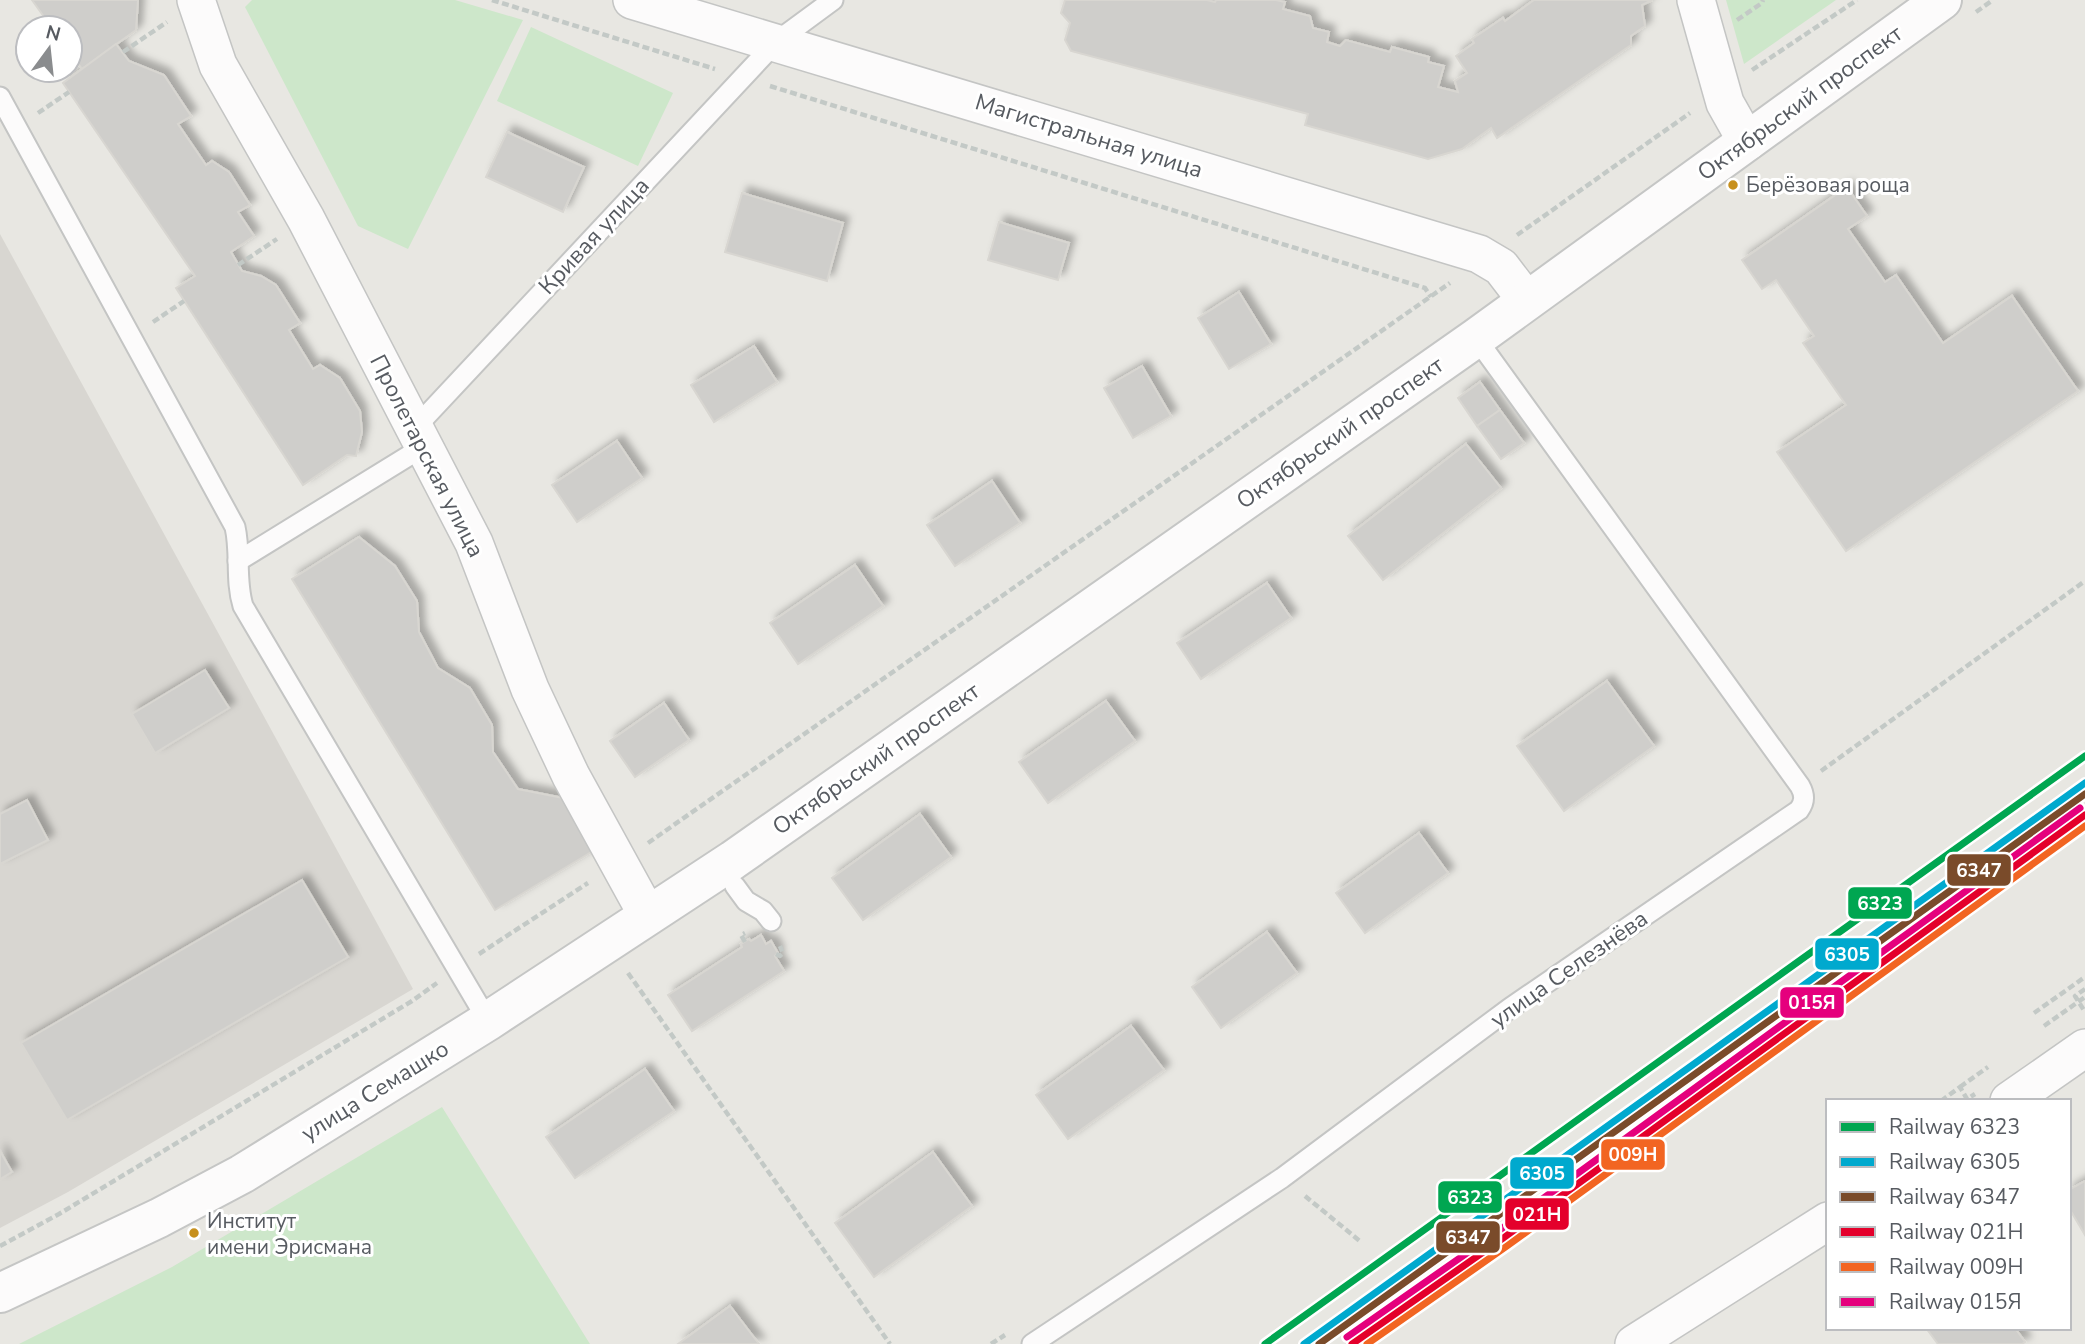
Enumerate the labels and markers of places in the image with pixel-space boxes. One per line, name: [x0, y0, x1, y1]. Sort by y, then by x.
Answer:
place label: Берёзовая роща: [1746, 171, 1910, 199]
marker: Берёзовая роща: [1726, 178, 1740, 192]
place label: Институт имени Эрисмана: [207, 1207, 372, 1261]
marker: Институт имени Эрисмана: [187, 1226, 201, 1240]

